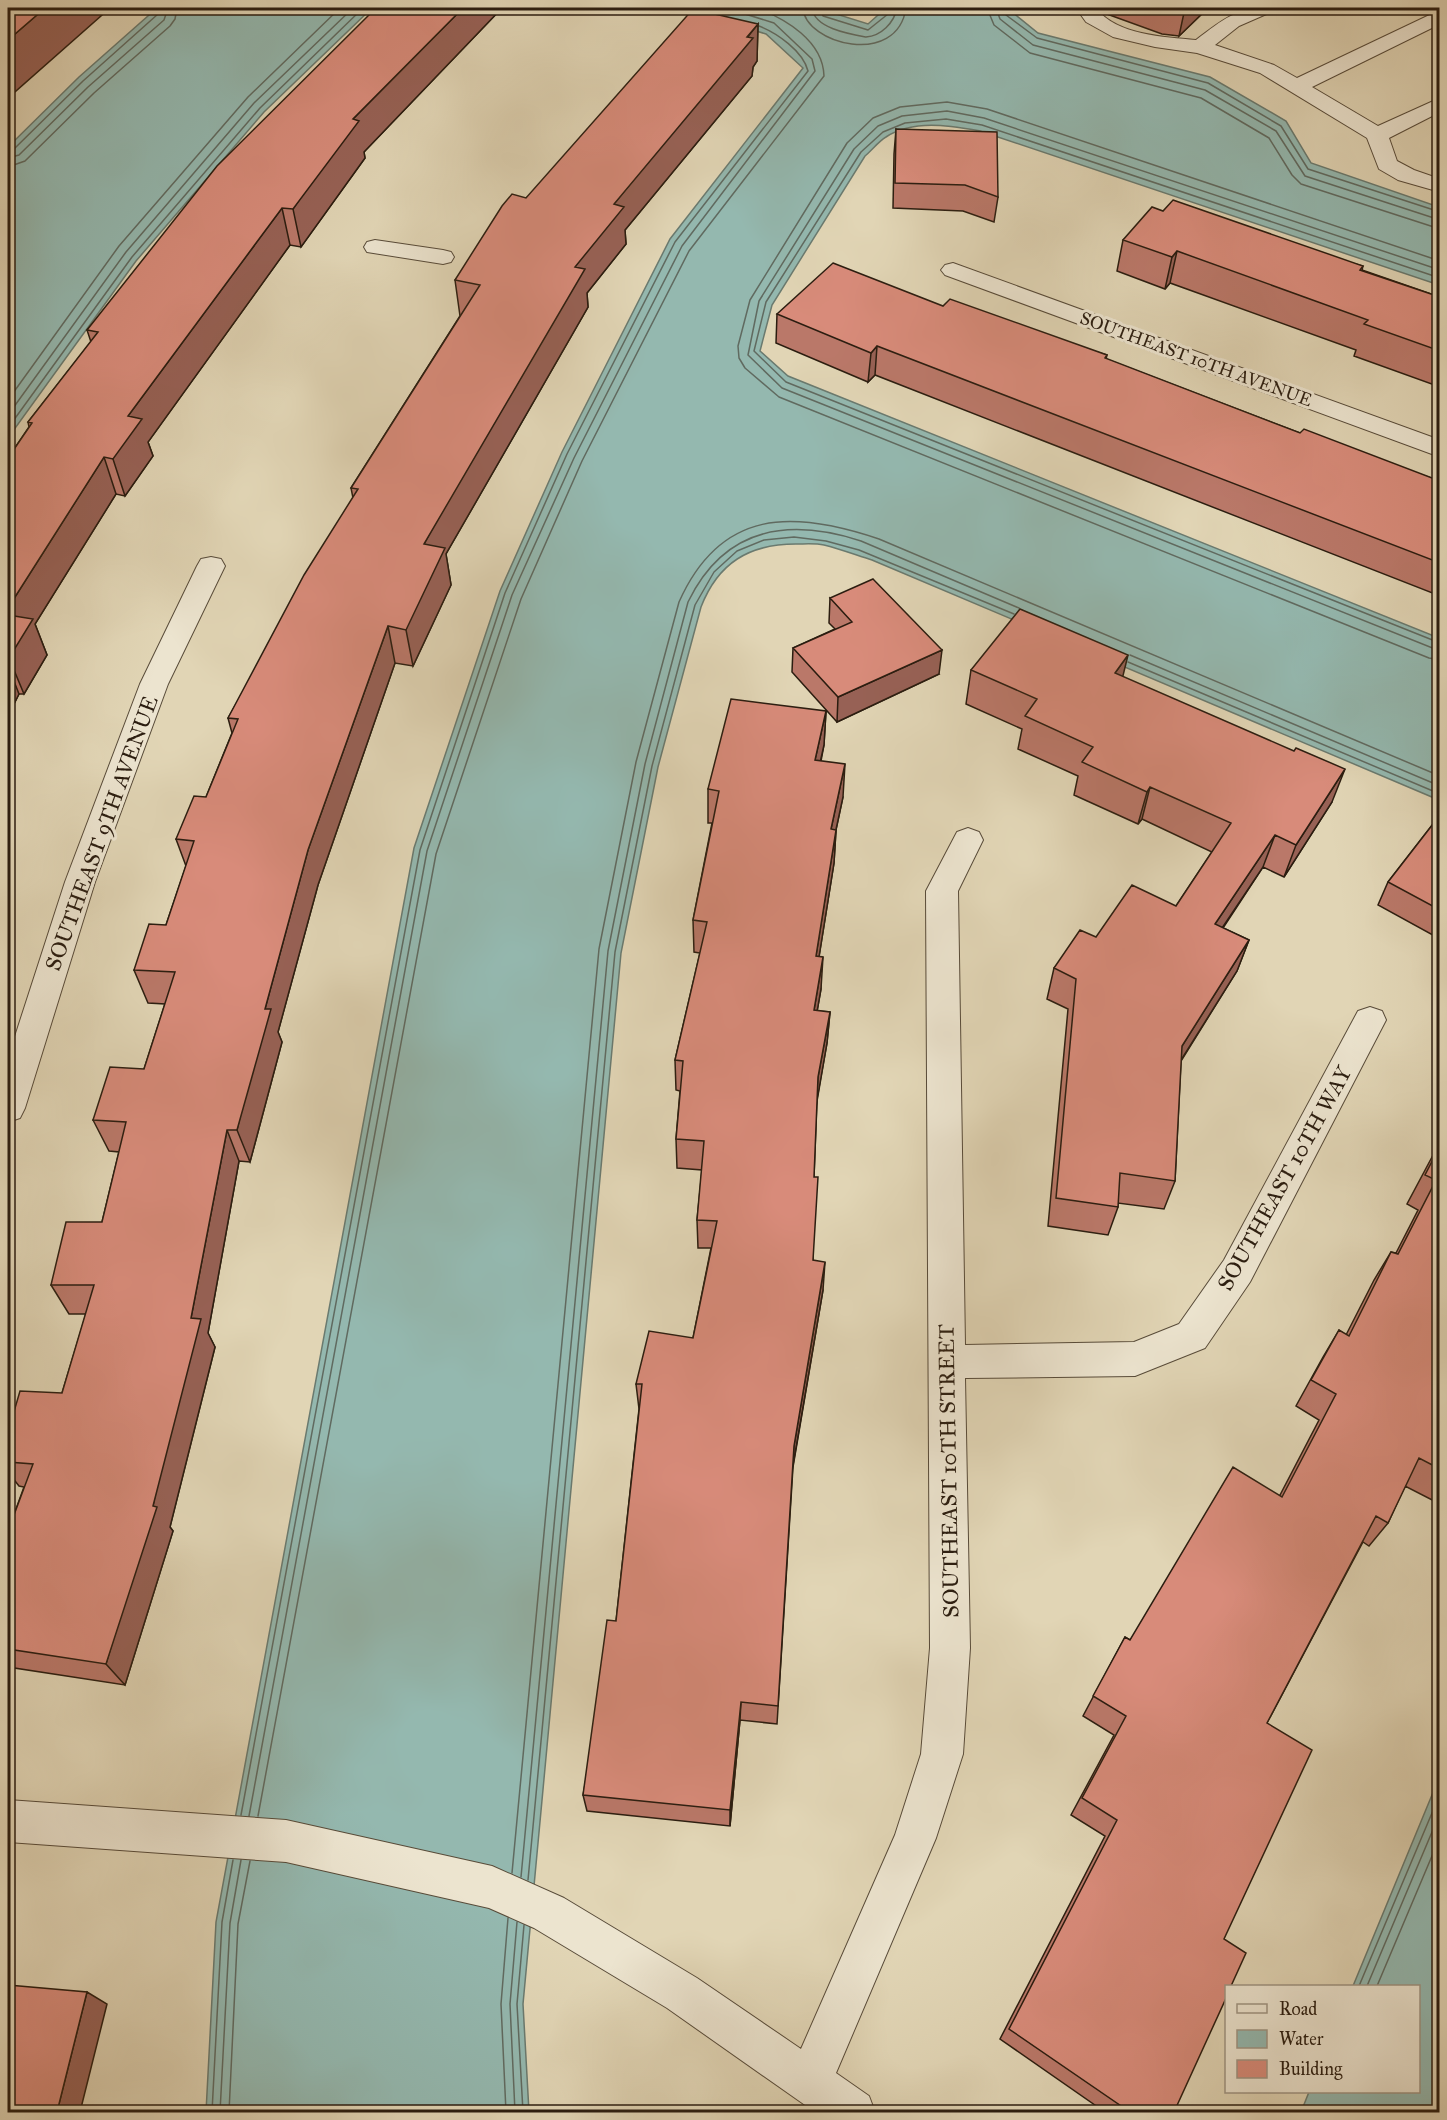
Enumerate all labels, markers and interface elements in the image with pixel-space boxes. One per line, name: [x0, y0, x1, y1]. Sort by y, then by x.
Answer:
street label: SOUTHEAST 10TH AVENUE: [1077, 307, 1315, 411]
street label: SOUTHEAST 9TH AVENUE: [39, 692, 164, 974]
street label: SOUTHEAST 10TH WAY: [1211, 1061, 1358, 1295]
street label: SOUTHEAST 10TH STREET: [932, 1324, 965, 1618]
legend: [1225, 1985, 1420, 2093]
text: Road: [1279, 1998, 1317, 2020]
text: Water: [1279, 2028, 1324, 2050]
text: Building: [1279, 2058, 1343, 2081]

